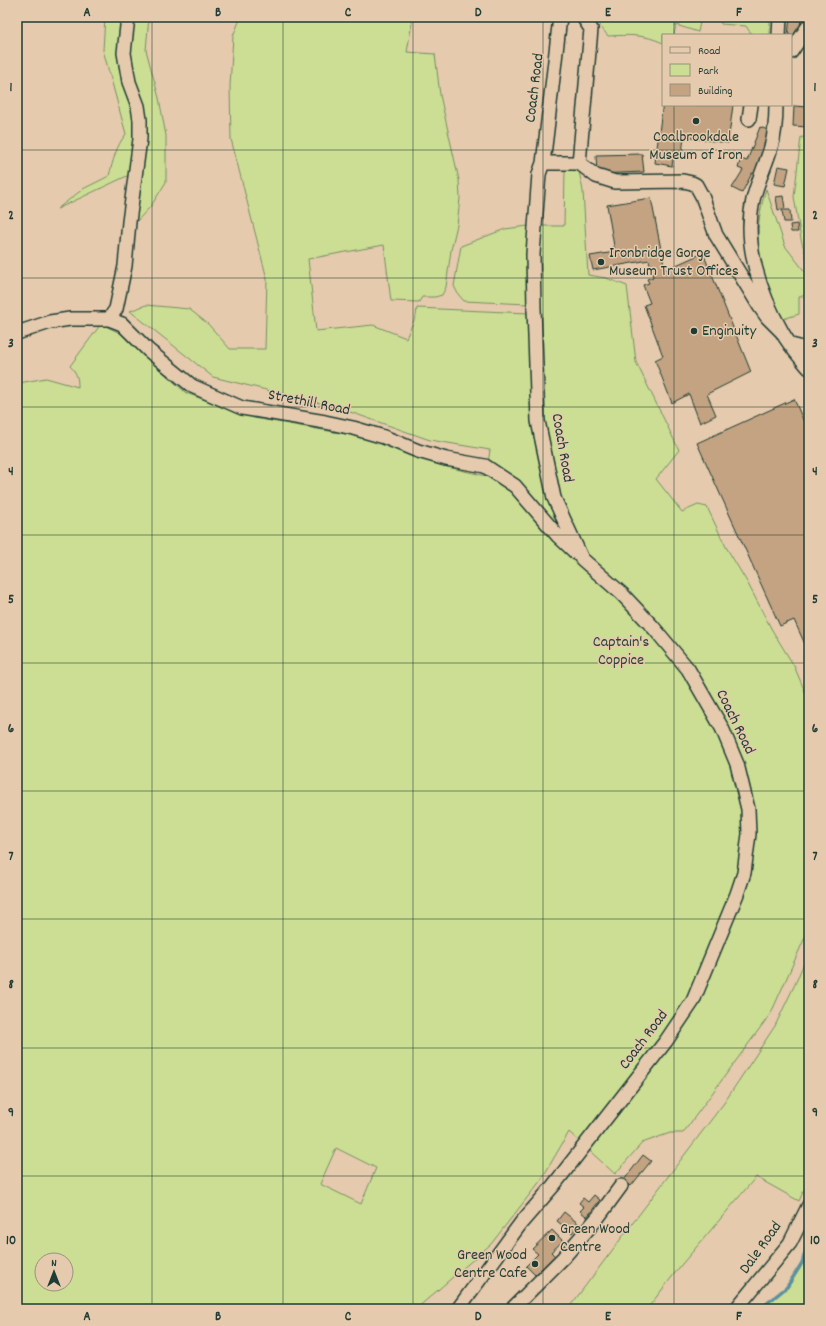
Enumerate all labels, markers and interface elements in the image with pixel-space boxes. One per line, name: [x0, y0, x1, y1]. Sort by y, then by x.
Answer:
text: A: [83, 4, 91, 23]
text: B: [215, 4, 221, 23]
text: C: [345, 4, 352, 23]
text: D: [475, 4, 482, 23]
text: E: [605, 4, 612, 23]
text: F: [736, 4, 742, 23]
legend: [662, 34, 792, 106]
text: Road: [698, 43, 720, 60]
street label: Coach Road: [519, 52, 551, 124]
text: Park: [698, 63, 719, 80]
text: 1: [10, 79, 13, 98]
text: 1: [814, 79, 817, 98]
text: Building: [698, 83, 733, 100]
marker: Coalbrookdale Museum of Iron: [691, 116, 701, 126]
place label: Coalbrookdale Museum of Iron: [649, 126, 743, 167]
text: 2: [8, 207, 14, 226]
text: 2: [812, 207, 818, 226]
place label: Ironbridge Gorge Museum Trust Offices: [609, 242, 739, 283]
marker: Ironbridge Gorge Museum Trust Offices: [596, 257, 606, 267]
place label: Enginuity: [702, 320, 757, 343]
marker: Enginuity: [689, 326, 699, 336]
text: 3: [8, 335, 14, 354]
text: 3: [812, 335, 818, 354]
street label: Strethill Road: [266, 384, 352, 422]
street label: Coach Road: [545, 412, 579, 484]
text: 4: [8, 463, 14, 482]
text: 4: [812, 463, 818, 482]
text: 5: [8, 591, 14, 610]
text: 5: [812, 591, 818, 610]
park label: Captain's Coppice: [593, 631, 649, 672]
street label: Coach Road: [709, 686, 761, 758]
text: 6: [8, 720, 15, 739]
text: 6: [812, 720, 819, 739]
text: 7: [9, 848, 14, 867]
text: 7: [813, 848, 818, 867]
text: 8: [8, 976, 14, 995]
text: 8: [812, 976, 818, 995]
street label: Coach Road: [614, 1005, 674, 1075]
text: 9: [8, 1104, 14, 1123]
text: 9: [812, 1104, 818, 1123]
street label: Dale Road: [734, 1217, 788, 1279]
place label: Green Wood Centre: [560, 1218, 630, 1259]
text: 10: [6, 1232, 16, 1251]
text: 10: [810, 1232, 820, 1251]
marker: Green Wood Centre: [547, 1233, 557, 1243]
place label: Green Wood Centre Cafe: [454, 1244, 527, 1285]
north arrow: [34, 1252, 74, 1292]
text: N: [51, 1256, 57, 1272]
marker: Green Wood Centre Cafe: [530, 1259, 540, 1269]
text: A: [83, 1308, 91, 1326]
text: B: [215, 1308, 221, 1326]
text: C: [345, 1308, 352, 1326]
text: D: [475, 1308, 482, 1326]
text: E: [605, 1308, 612, 1326]
text: F: [736, 1308, 742, 1326]

